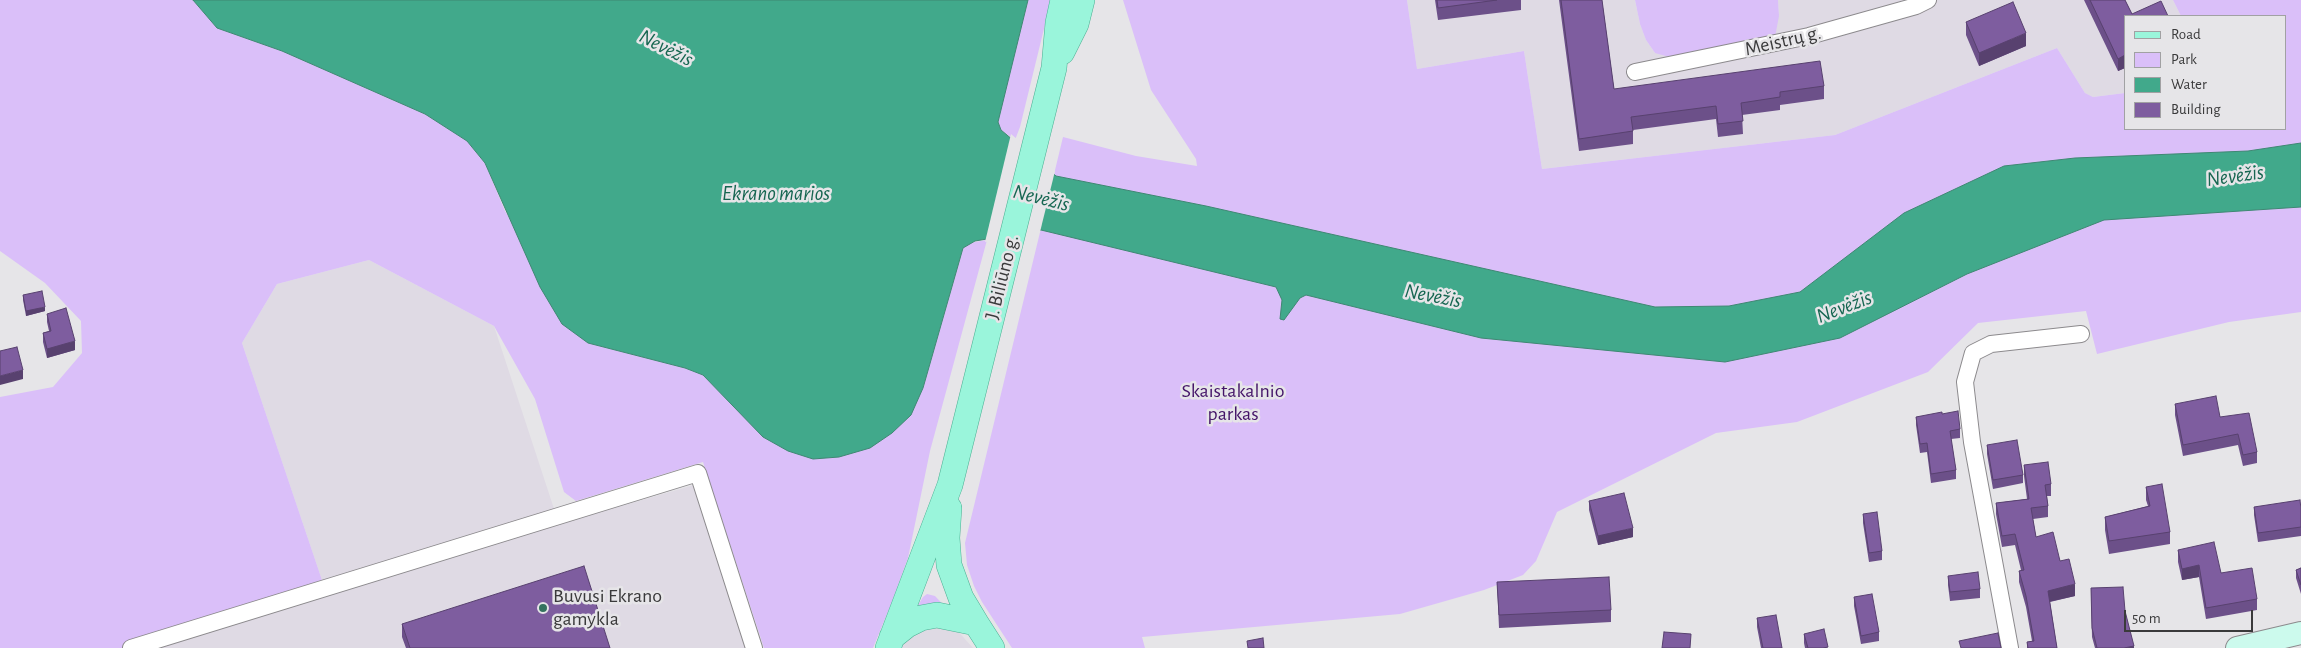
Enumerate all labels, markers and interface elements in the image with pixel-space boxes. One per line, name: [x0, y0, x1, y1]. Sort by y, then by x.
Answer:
legend: [2124, 15, 2286, 130]
street label: Meistrų g.: [1743, 21, 1823, 61]
water label: Nevėžis: [635, 24, 697, 72]
text: Road: [2171, 27, 2201, 42]
text: Park: [2171, 52, 2197, 67]
text: Water: [2171, 77, 2207, 92]
text: Building: [2171, 102, 2221, 117]
water label: Nevėžis: [2205, 160, 2265, 192]
water label: Nevėžis: [1010, 179, 1072, 217]
water label: Ekrano marios: [722, 181, 830, 207]
street label: J. Biliūno g.: [980, 232, 1024, 322]
water label: Nevėžis: [1402, 278, 1464, 314]
water label: Nevėžis: [1813, 285, 1875, 329]
park label: Skaistakalnio parkas: [1182, 379, 1284, 426]
place label: Buvusi Ekrano gamykla: [553, 584, 662, 631]
scale bar: [2126, 600, 2255, 632]
marker: Buvusi Ekrano gamykla: [537, 602, 549, 614]
text: 50 m: [2132, 611, 2161, 626]

